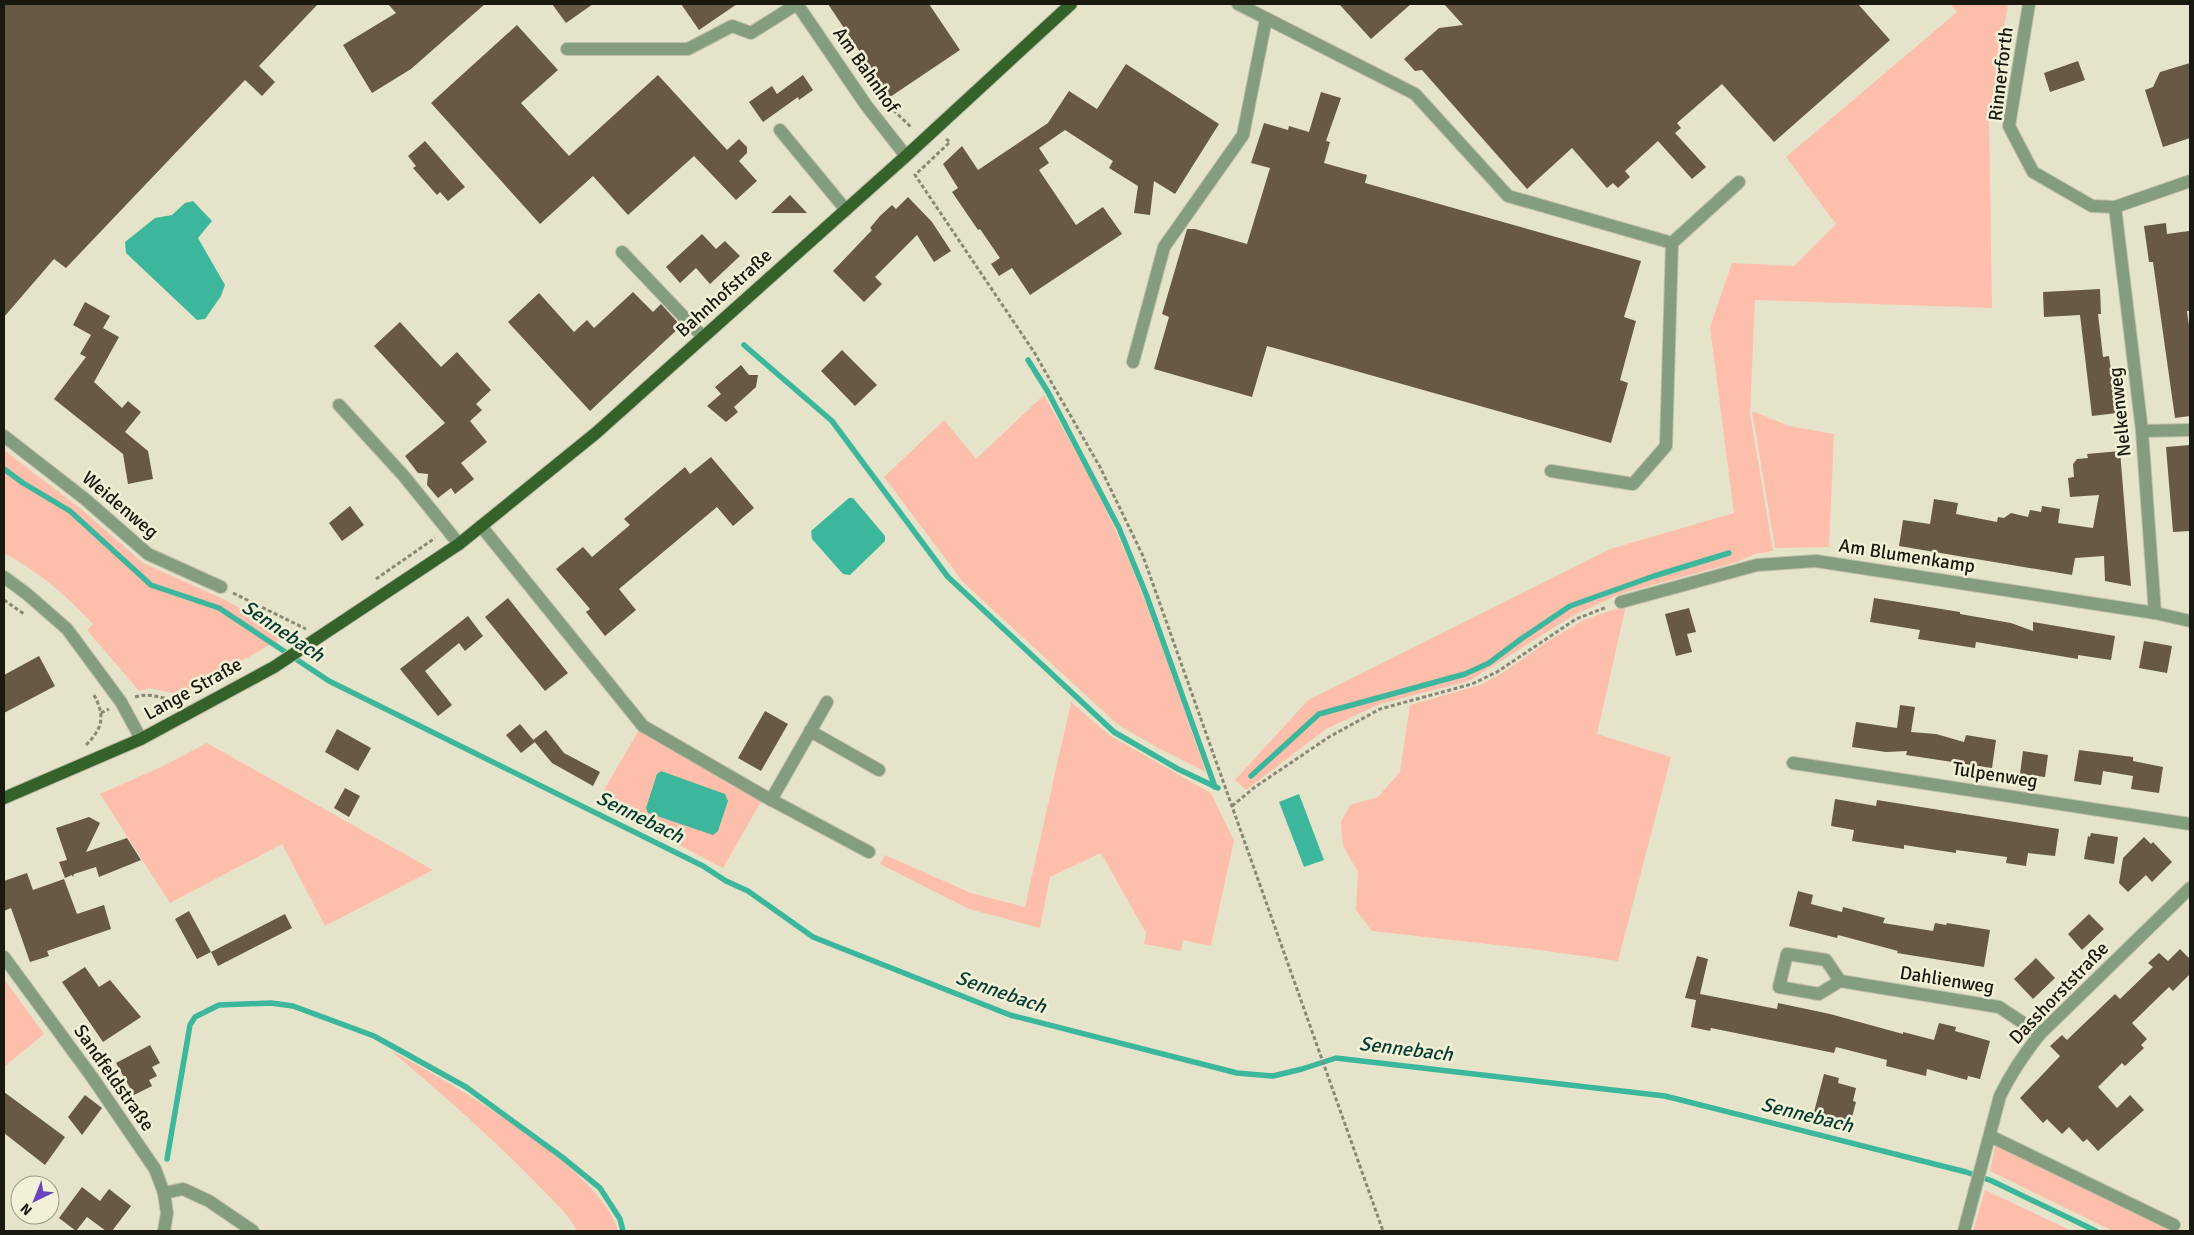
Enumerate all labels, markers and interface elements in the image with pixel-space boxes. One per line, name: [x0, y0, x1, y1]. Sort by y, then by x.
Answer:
street label: Am Bahnhof: [828, 22, 905, 119]
street label: Rinnerforth: [1983, 25, 2019, 123]
street label: Bahnhofstraße: [671, 244, 777, 342]
street label: Nelkenweg: [2103, 366, 2137, 458]
street label: Weidenweg: [77, 466, 163, 544]
street label: Am Blumenkamp: [1837, 533, 1977, 579]
water label: Sennebach: [237, 594, 330, 668]
street label: Lange Straße: [140, 652, 246, 726]
street label: Tulpenweg: [1950, 756, 2040, 794]
water label: Sennebach: [592, 785, 689, 849]
street label: Dasshorststraße: [2004, 937, 2114, 1049]
street label: Dahlienweg: [1898, 961, 1996, 999]
water label: Sennebach: [953, 965, 1050, 1019]
street label: Sandfeldstraße: [68, 1020, 160, 1136]
water label: Sennebach: [1358, 1031, 1455, 1067]
water label: Sennebach: [1758, 1092, 1857, 1139]
north arrow: [10, 1175, 60, 1225]
text: N: [17, 1200, 36, 1219]

